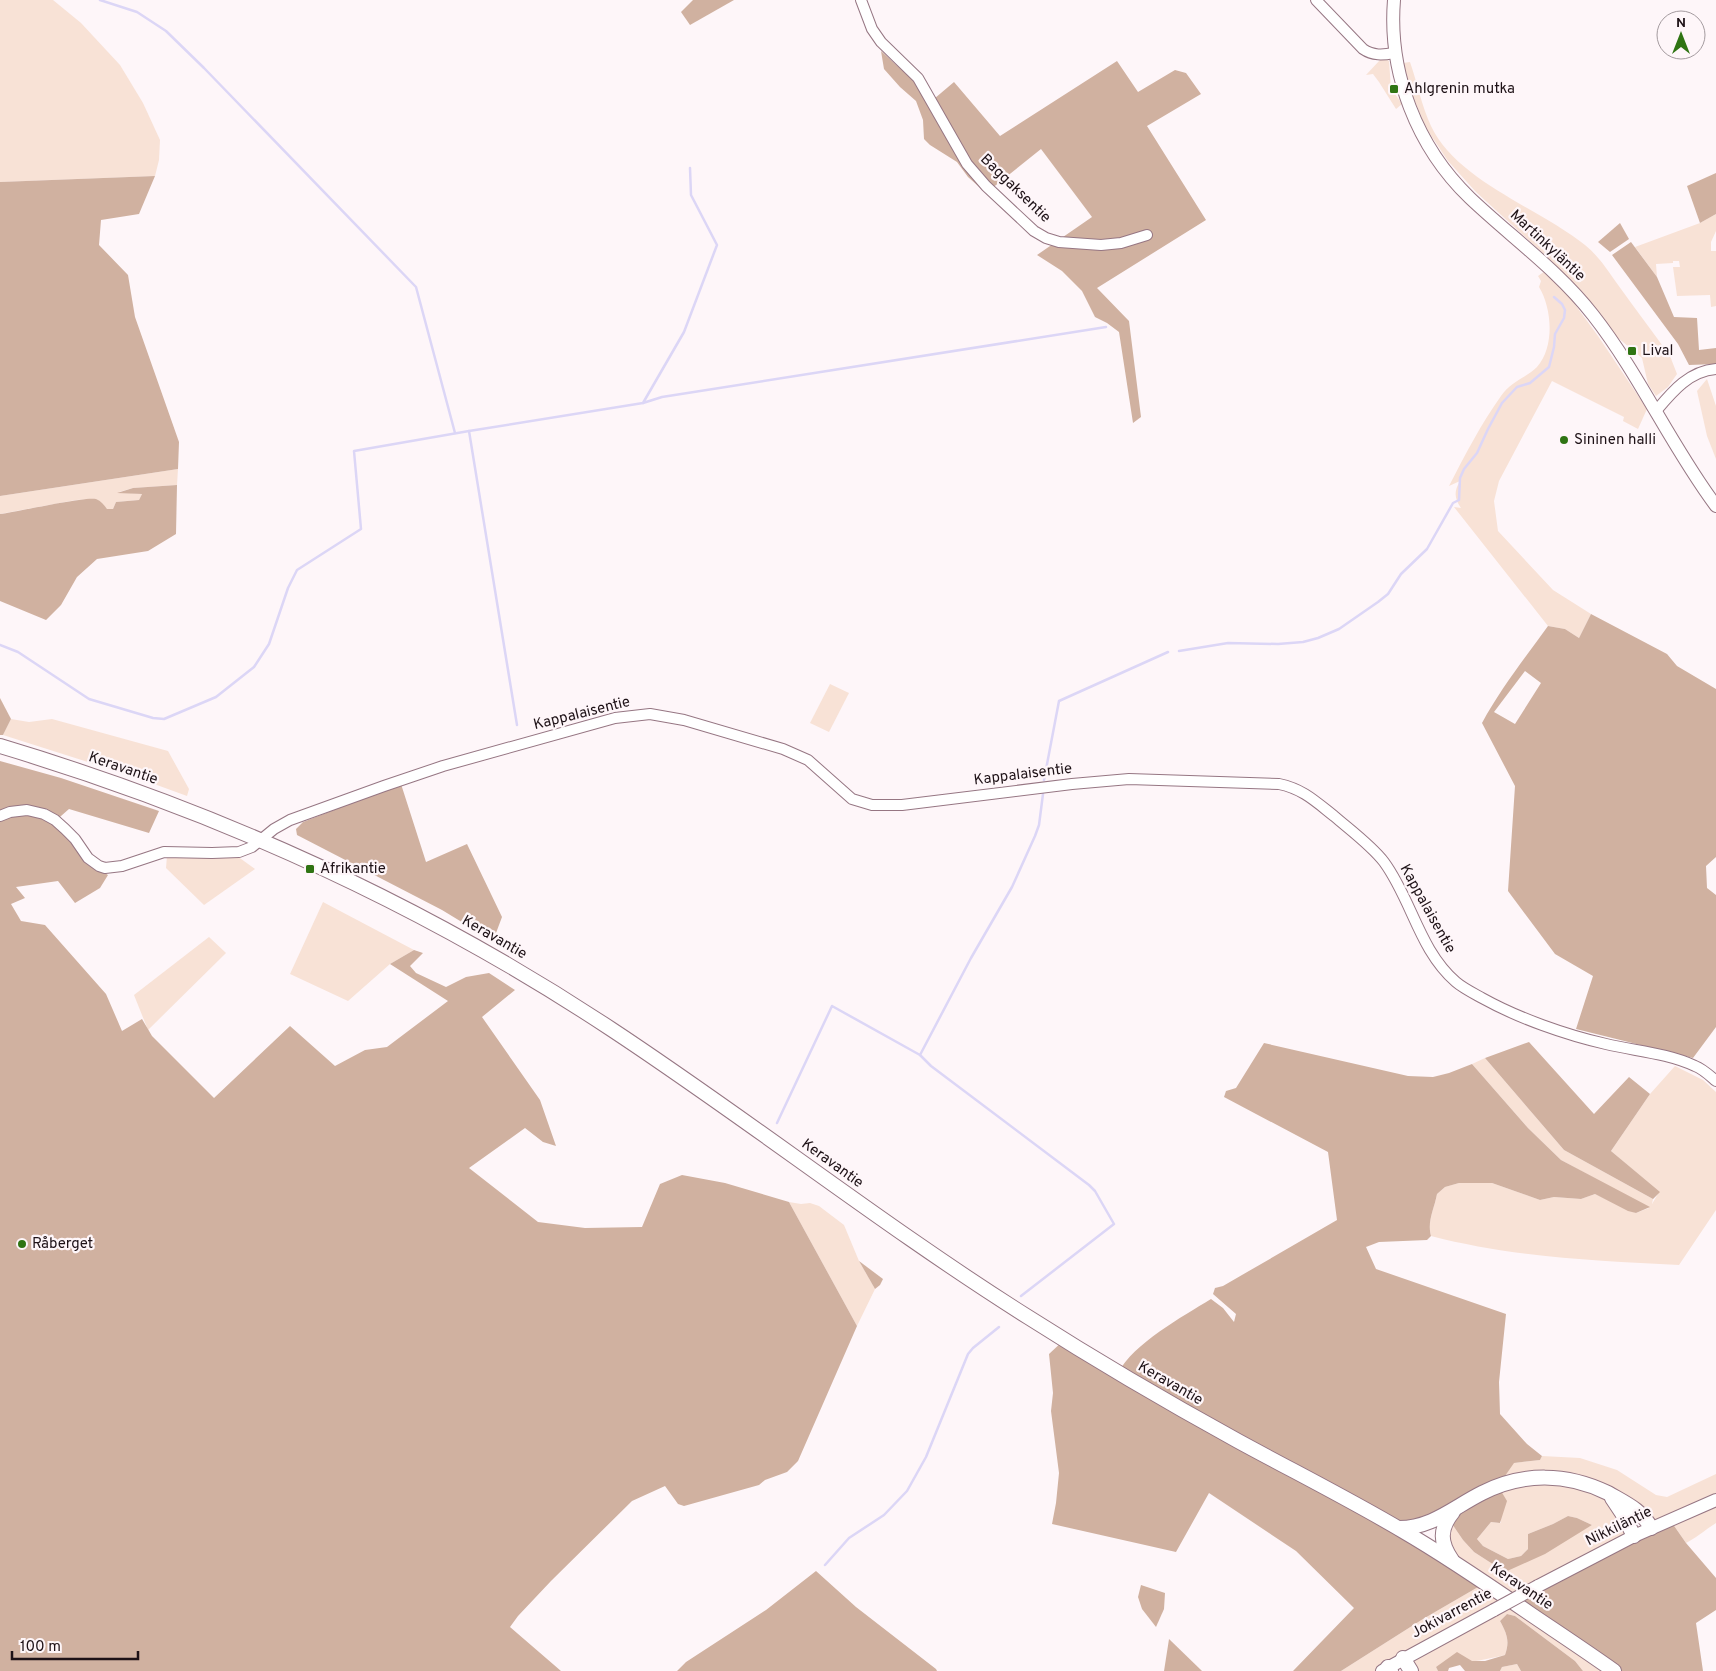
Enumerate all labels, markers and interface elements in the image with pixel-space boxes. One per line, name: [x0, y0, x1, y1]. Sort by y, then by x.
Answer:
north arrow: [1656, 10, 1706, 60]
text: N: [1676, 15, 1686, 32]
place label: Ahlgrenin mutka: [1404, 80, 1515, 99]
marker: Ahlgrenin mutka: [1388, 83, 1400, 95]
street label: Baggaksentie: [976, 151, 1054, 227]
street label: Martinkyläntie: [1505, 206, 1589, 286]
place label: Lival: [1642, 342, 1673, 361]
marker: Lival: [1626, 345, 1638, 357]
place label: Sininen halli: [1574, 431, 1656, 450]
marker: Sininen halli: [1558, 434, 1570, 446]
street label: Kappalaisentie: [532, 693, 632, 735]
street label: Keravantie: [86, 748, 160, 790]
street label: Kappalaisentie: [973, 760, 1073, 790]
place label: Afrikantie: [320, 860, 386, 879]
street label: Kappalaisentie: [1395, 861, 1459, 957]
marker: Afrikantie: [304, 863, 316, 875]
street label: Keravantie: [458, 912, 530, 964]
street label: Keravantie: [797, 1135, 867, 1193]
place label: Råberget: [32, 1235, 93, 1254]
marker: Råberget: [16, 1238, 28, 1250]
street label: Keravantie: [1134, 1358, 1206, 1410]
street label: Nikkiläntie: [1583, 1503, 1655, 1551]
street label: Keravantie: [1486, 1559, 1556, 1615]
street label: Jokivarrentie: [1408, 1585, 1496, 1643]
scale bar: [12, 1628, 139, 1660]
text: 100 m: [20, 1638, 61, 1657]

